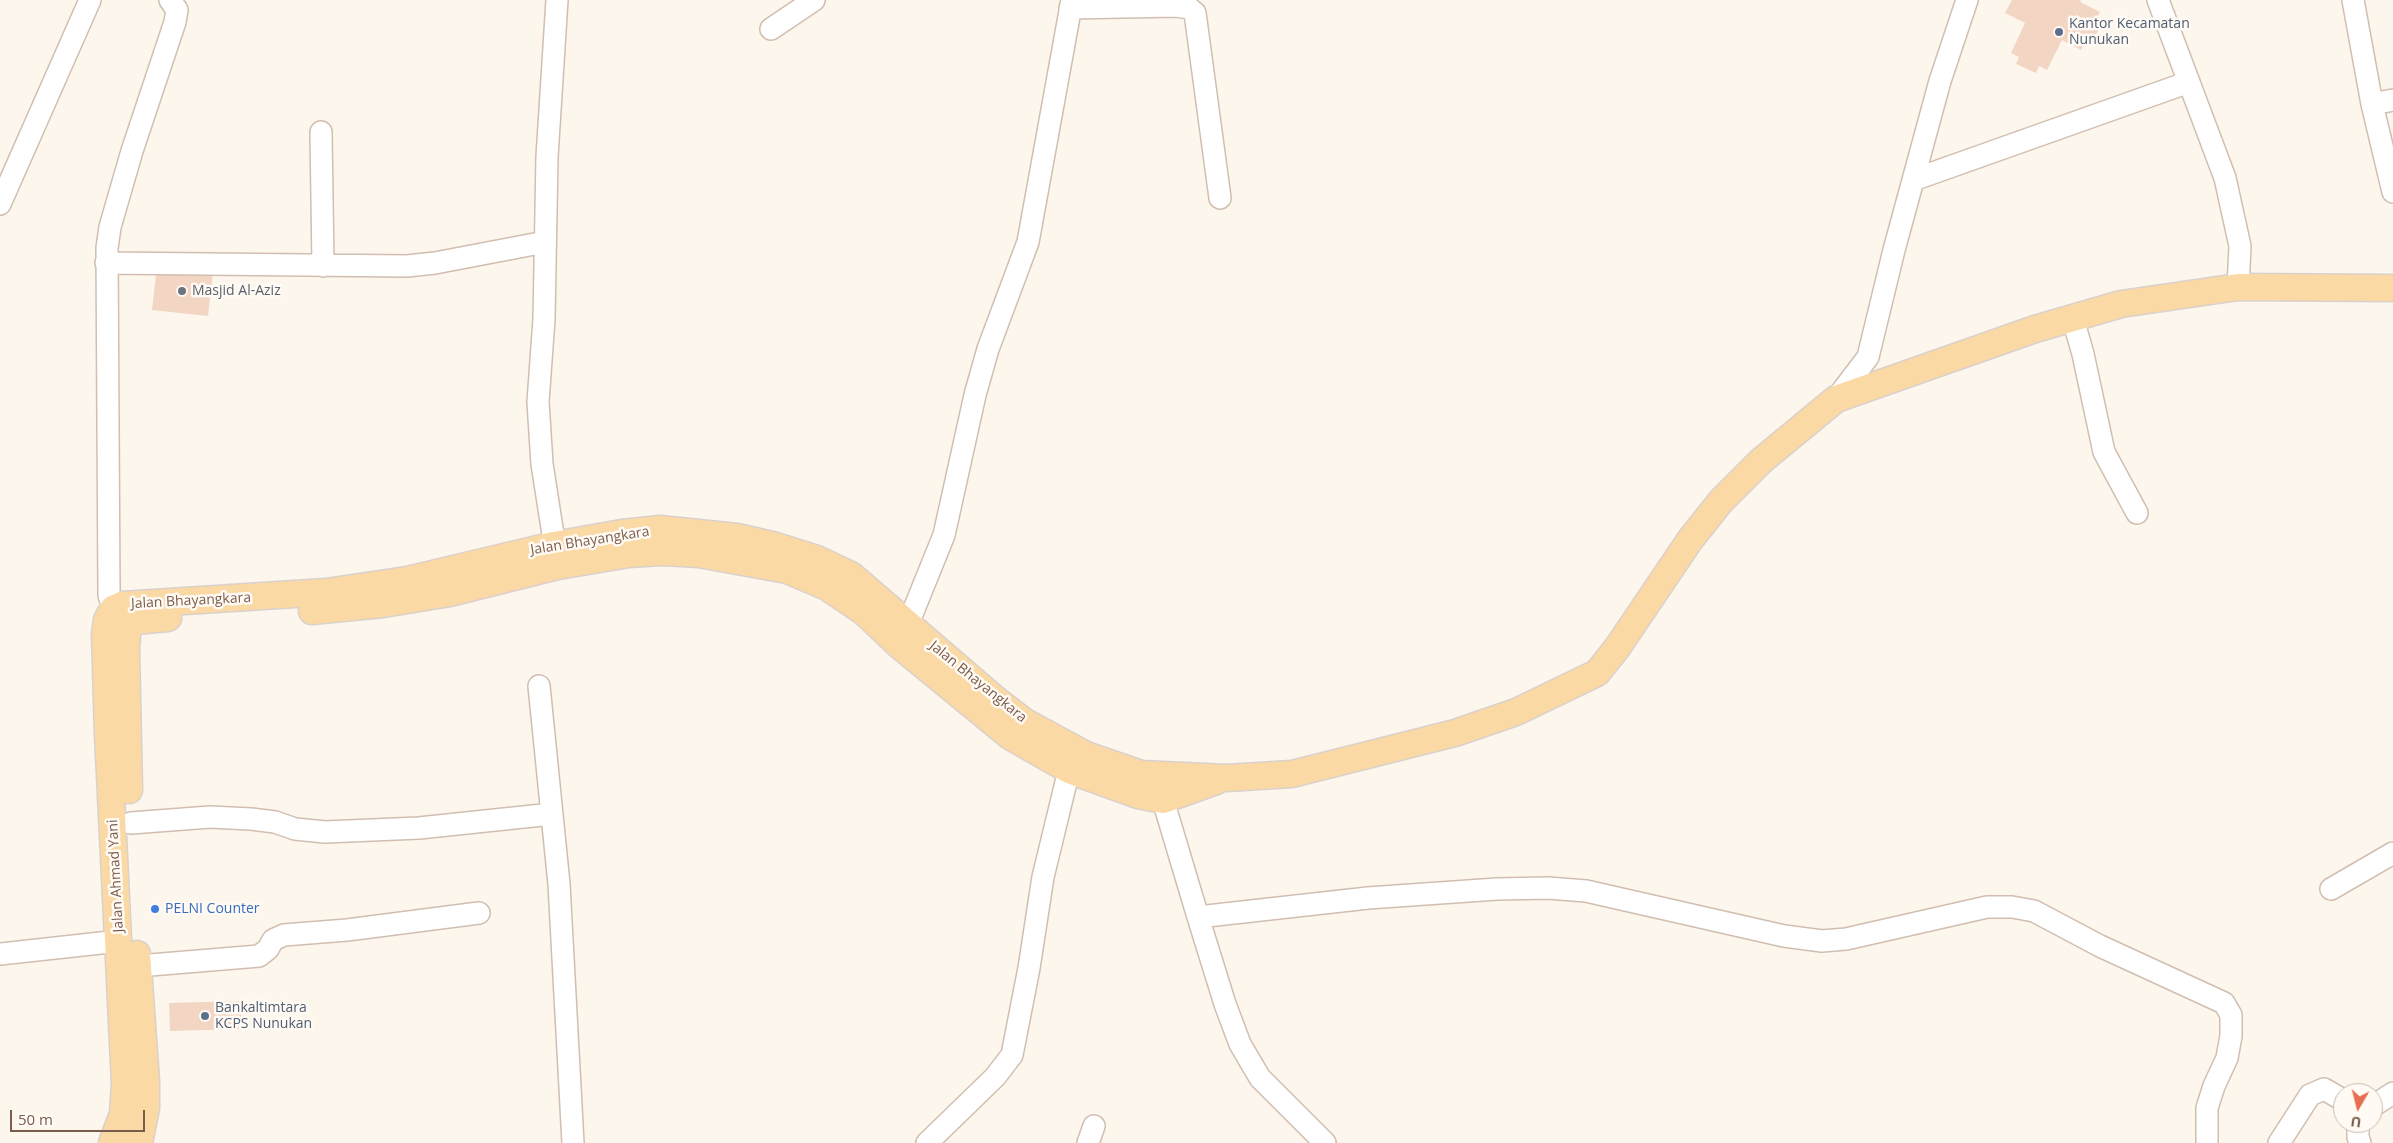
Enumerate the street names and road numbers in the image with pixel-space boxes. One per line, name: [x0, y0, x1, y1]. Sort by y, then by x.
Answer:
street label: Jalan Bhayangkara: [529, 523, 651, 559]
street label: Jalan Bhayangkara: [131, 589, 251, 613]
street label: Jalan Bhayangkara: [926, 638, 1030, 726]
street label: Jalan Ahmad Yani: [105, 819, 127, 933]

